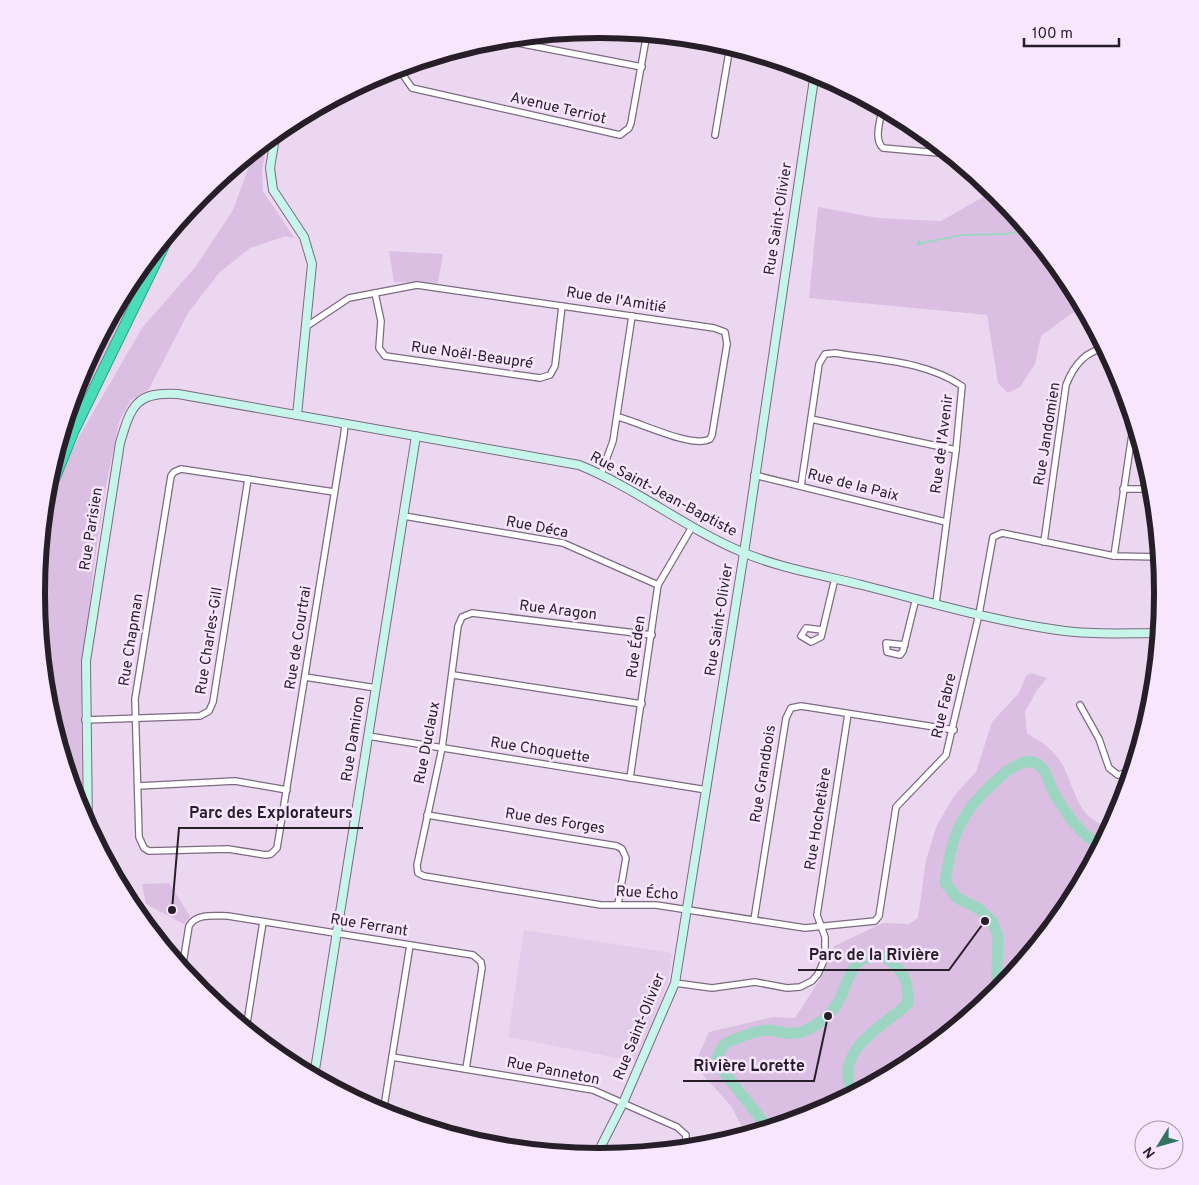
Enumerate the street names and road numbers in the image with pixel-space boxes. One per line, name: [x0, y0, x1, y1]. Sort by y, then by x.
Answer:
street label: Avenue Terriot: [508, 89, 608, 129]
street label: Rue Saint-Olivier: [761, 161, 797, 277]
street label: Rue de l'Amitié: [565, 284, 667, 318]
street label: Rue Noël-Beaupré: [410, 338, 534, 374]
street label: Rue Jandomien: [1030, 381, 1066, 487]
street label: Rue de l'Avenir: [927, 393, 959, 495]
street label: Rue Saint-Jean-Baptiste: [586, 448, 740, 542]
street label: Rue de la Paix: [805, 465, 901, 507]
street label: Rue Parisien: [76, 486, 108, 572]
street label: Rue Déca: [504, 513, 570, 543]
street label: Rue Saint-Olivier: [702, 562, 738, 678]
street label: Rue de Courtrai: [281, 585, 317, 691]
street label: Rue Charles-Gill: [192, 586, 228, 696]
street label: Rue Chapman: [115, 592, 149, 688]
street label: Rue Aragon: [518, 597, 598, 625]
street label: Rue Éden: [622, 614, 651, 680]
street label: Rue Fabre: [928, 671, 962, 741]
street label: Rue Damiron: [338, 695, 370, 783]
street label: Rue Duclaux: [411, 700, 445, 786]
street label: Rue Grandbois: [747, 724, 781, 824]
street label: Rue Choquette: [489, 734, 591, 768]
street label: Rue Hochetière: [802, 766, 836, 872]
street label: Rue des Forges: [504, 805, 606, 839]
street label: Rue Écho: [615, 882, 679, 905]
street label: Rue Ferrant: [329, 910, 409, 942]
street label: Rue Saint-Olivier: [610, 971, 670, 1083]
street label: Rue Panneton: [505, 1054, 601, 1090]

